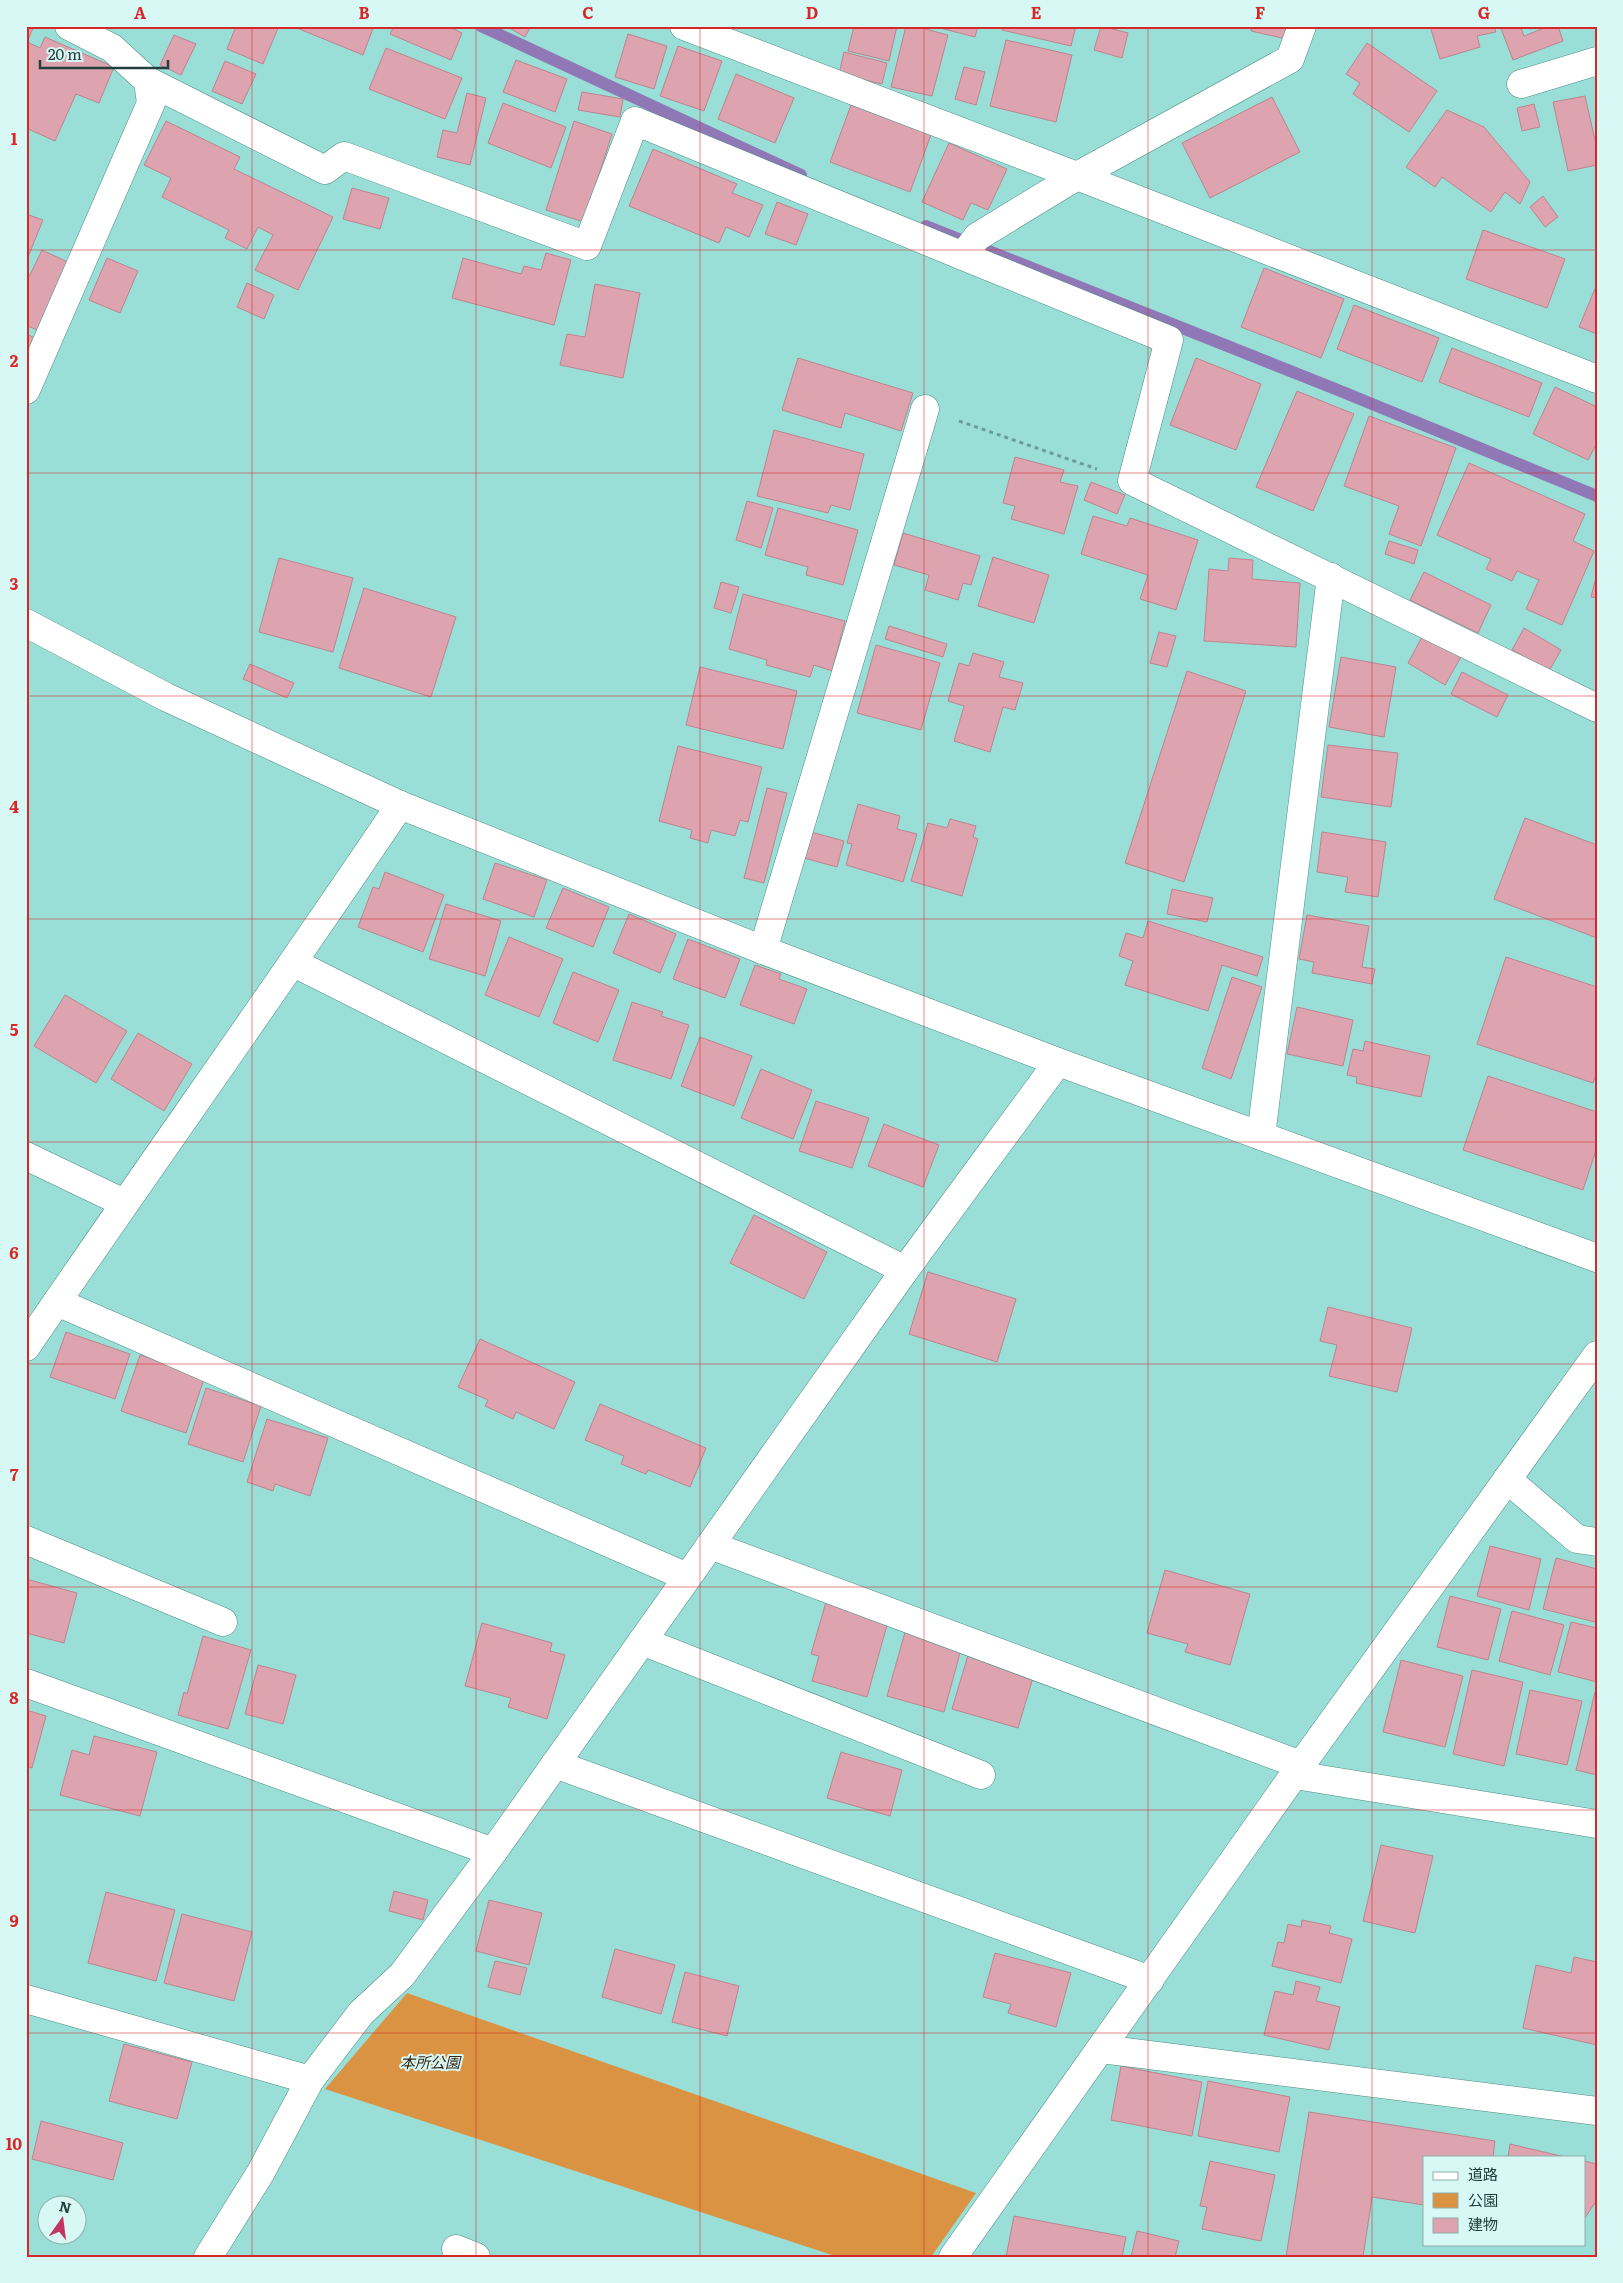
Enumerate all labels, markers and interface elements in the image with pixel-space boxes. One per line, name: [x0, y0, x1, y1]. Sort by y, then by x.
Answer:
text: A: [134, 0, 146, 24]
text: B: [358, 0, 370, 24]
text: C: [582, 0, 594, 24]
text: D: [806, 0, 818, 24]
text: E: [1031, 0, 1042, 24]
text: F: [1255, 0, 1265, 24]
text: G: [1478, 0, 1490, 24]
scale bar: [40, 38, 168, 70]
text: 20 m: [48, 42, 82, 65]
text: 1: [11, 126, 18, 150]
text: 2: [10, 348, 19, 372]
text: 3: [10, 571, 19, 595]
text: 4: [9, 794, 19, 818]
text: 5: [10, 1017, 19, 1041]
text: 6: [9, 1240, 19, 1264]
text: 7: [10, 1462, 19, 1486]
text: 8: [9, 1685, 19, 1709]
text: 9: [9, 1908, 19, 1932]
park label: 本所公園: [400, 2050, 462, 2073]
text: 10: [6, 2131, 22, 2155]
legend: [1423, 2156, 1586, 2246]
text: 道路: [1468, 2162, 1498, 2185]
text: 公園: [1468, 2188, 1498, 2211]
text: N: [57, 2195, 74, 2218]
north arrow: [38, 2196, 88, 2246]
text: 建物: [1468, 2212, 1498, 2235]

